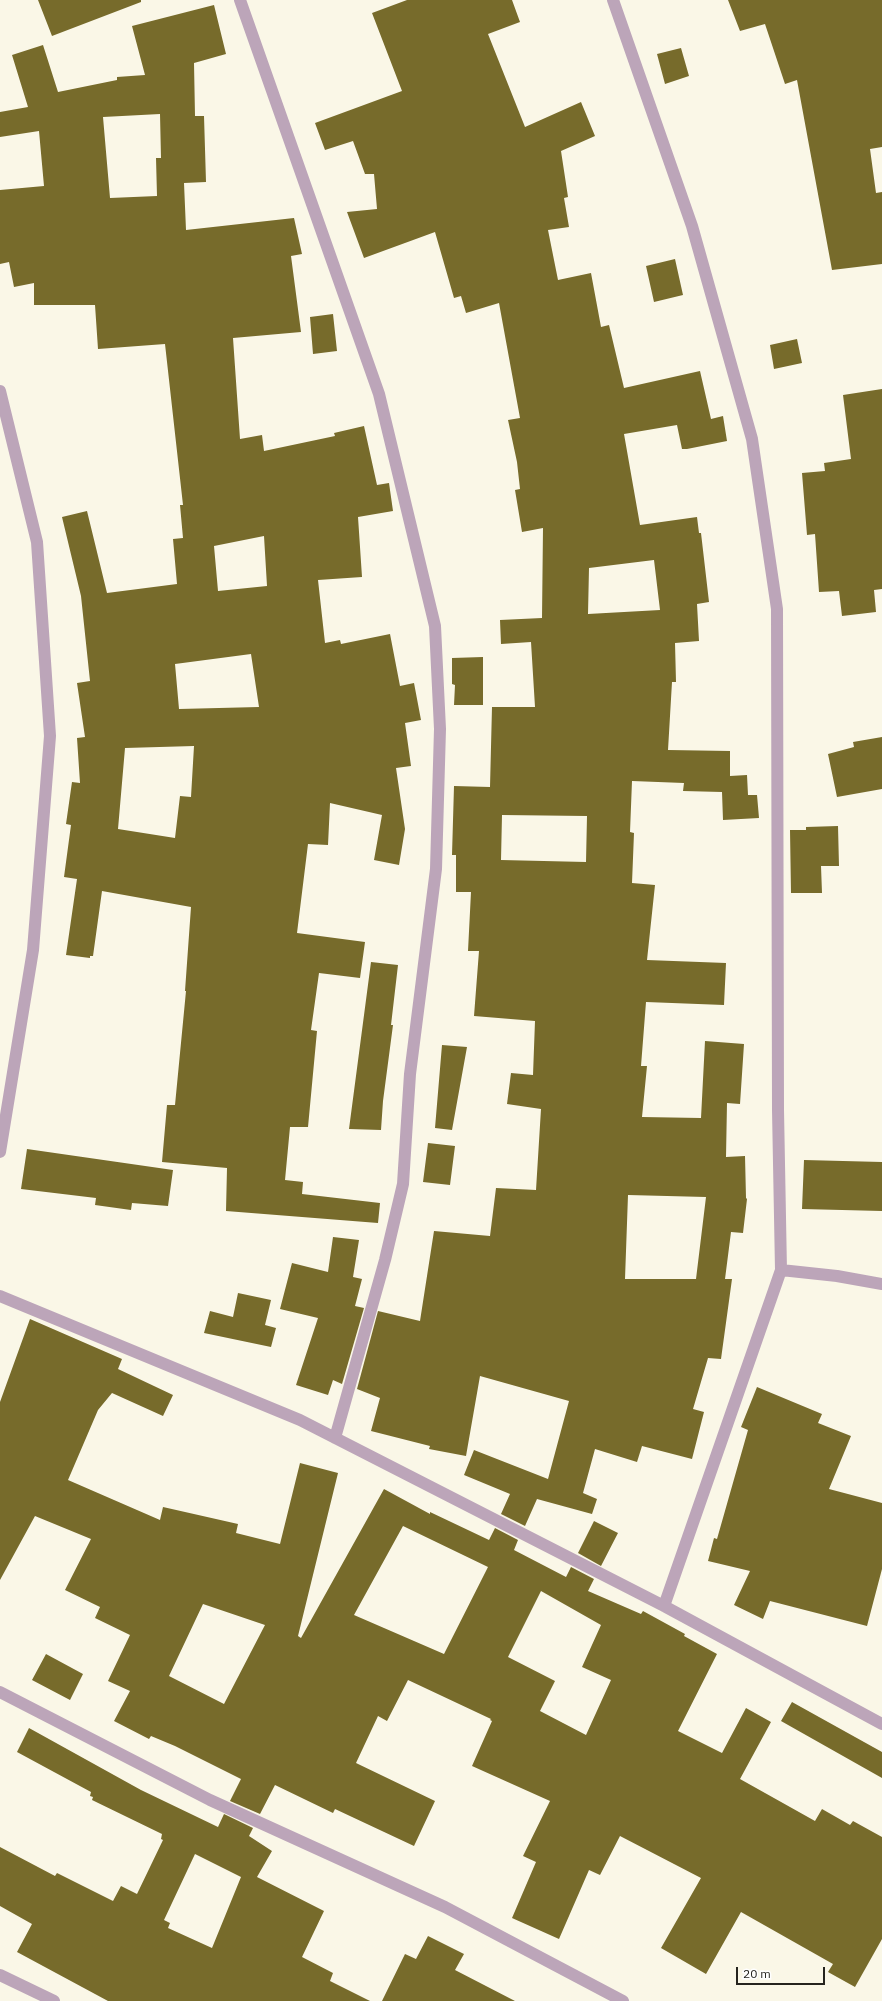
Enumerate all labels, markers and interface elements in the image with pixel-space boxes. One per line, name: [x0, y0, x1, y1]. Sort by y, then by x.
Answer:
scale bar: [738, 1959, 827, 1985]
text: 20 m: [743, 1966, 771, 1981]

